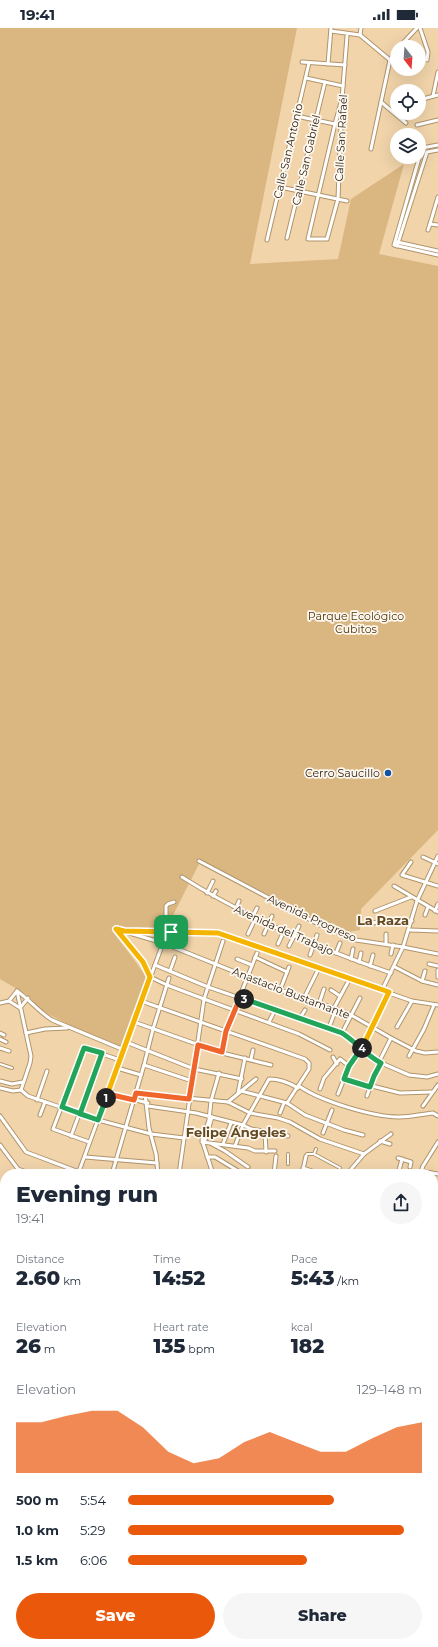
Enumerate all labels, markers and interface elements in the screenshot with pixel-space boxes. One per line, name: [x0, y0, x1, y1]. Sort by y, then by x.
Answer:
text: 19:41: [20, 5, 55, 24]
north arrow: [390, 40, 426, 76]
map controls: [390, 40, 426, 164]
button: locate: [390, 84, 426, 120]
street label: Calle San Rafaél: [332, 94, 350, 182]
street label: Calle San Antonio: [270, 102, 306, 200]
street label: Calle San Gabriel: [289, 113, 323, 207]
button: layers: [390, 128, 426, 164]
park label: Parque Ecológico Cubitos: [308, 609, 404, 636]
place label: Cerro Saucillo: [305, 766, 380, 780]
marker: Cerro Saucillo: [383, 768, 393, 778]
street label: Avenida Progreso: [265, 891, 359, 945]
street label: Avenida del Trabajo: [232, 902, 336, 958]
district label: La Raza: [357, 912, 409, 928]
pin: [154, 915, 188, 949]
icon: arrive: [160, 921, 182, 943]
street label: Anastacio Bustamante: [230, 964, 352, 1022]
pin: 3: [234, 989, 254, 1009]
text: 3: [241, 992, 247, 1006]
pin: 4: [352, 1038, 372, 1058]
text: 4: [358, 1041, 366, 1055]
pin: 1: [96, 1088, 116, 1108]
text: 1: [104, 1091, 108, 1105]
district label: Felipe Ángeles: [186, 1124, 286, 1140]
text: Evening run: [16, 1181, 158, 1208]
button: share: [380, 1182, 422, 1224]
text: 19:41: [16, 1210, 44, 1226]
text: Distance: [16, 1252, 64, 1266]
text: Time: [153, 1252, 181, 1266]
text: Pace: [291, 1252, 318, 1266]
text: 2.60: [16, 1266, 60, 1290]
text: 14:52: [153, 1266, 205, 1290]
text: 5:43: [291, 1266, 334, 1290]
text: km: [60, 1274, 81, 1288]
text: /km: [334, 1274, 359, 1288]
text: Elevation: [16, 1320, 67, 1334]
text: Heart rate: [153, 1320, 209, 1334]
text: kcal: [291, 1320, 313, 1334]
text: 26: [16, 1334, 41, 1358]
text: 135: [153, 1334, 185, 1358]
text: 182: [291, 1334, 324, 1358]
text: m: [41, 1342, 56, 1356]
text: bpm: [185, 1342, 215, 1356]
text: Elevation: [16, 1381, 76, 1397]
text: 129–148 m: [357, 1381, 422, 1397]
text: 500 m: [16, 1492, 59, 1508]
text: 5:54: [80, 1492, 106, 1508]
text: 1.0 km: [16, 1522, 59, 1538]
text: 5:29: [80, 1522, 105, 1538]
text: 1.5 km: [16, 1552, 58, 1568]
text: 6:06: [80, 1552, 107, 1568]
button: Save: [16, 1593, 215, 1639]
button: Share: [223, 1593, 422, 1639]

